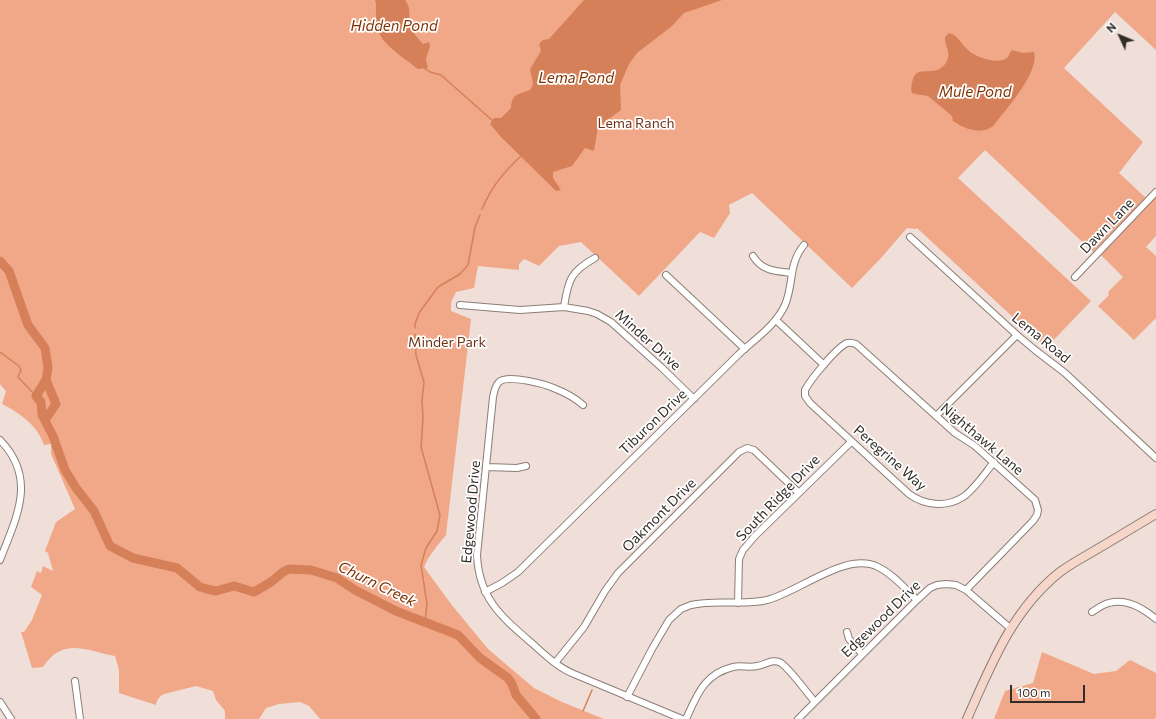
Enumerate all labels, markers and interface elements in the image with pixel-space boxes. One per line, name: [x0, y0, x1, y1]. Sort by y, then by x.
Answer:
north arrow: [1100, 16, 1140, 56]
water label: Hidden Pond: [350, 17, 438, 35]
text: N: [1103, 20, 1119, 35]
water label: Lema Pond: [538, 69, 614, 87]
water label: Mule Pond: [939, 83, 1011, 101]
park label: Lema Ranch: [597, 115, 675, 131]
street label: Dawn Lane: [1077, 195, 1137, 257]
street label: Minder Drive: [612, 306, 684, 374]
street label: Lema Road: [1008, 309, 1074, 367]
park label: Minder Park: [408, 334, 486, 350]
street label: Tiburon Drive: [616, 386, 690, 458]
street label: Nighthawk Lane: [937, 399, 1027, 479]
street label: Peregrine Way: [850, 422, 930, 494]
street label: South Ridge Drive: [733, 451, 823, 545]
street label: Edgewood Drive: [458, 460, 484, 564]
street label: Oakmont Drive: [619, 475, 699, 555]
water label: Churn Creek: [335, 557, 419, 611]
street label: Edgewood Drive: [838, 577, 924, 661]
scale bar: [1012, 677, 1087, 703]
text: 100 m: [1017, 685, 1051, 699]

